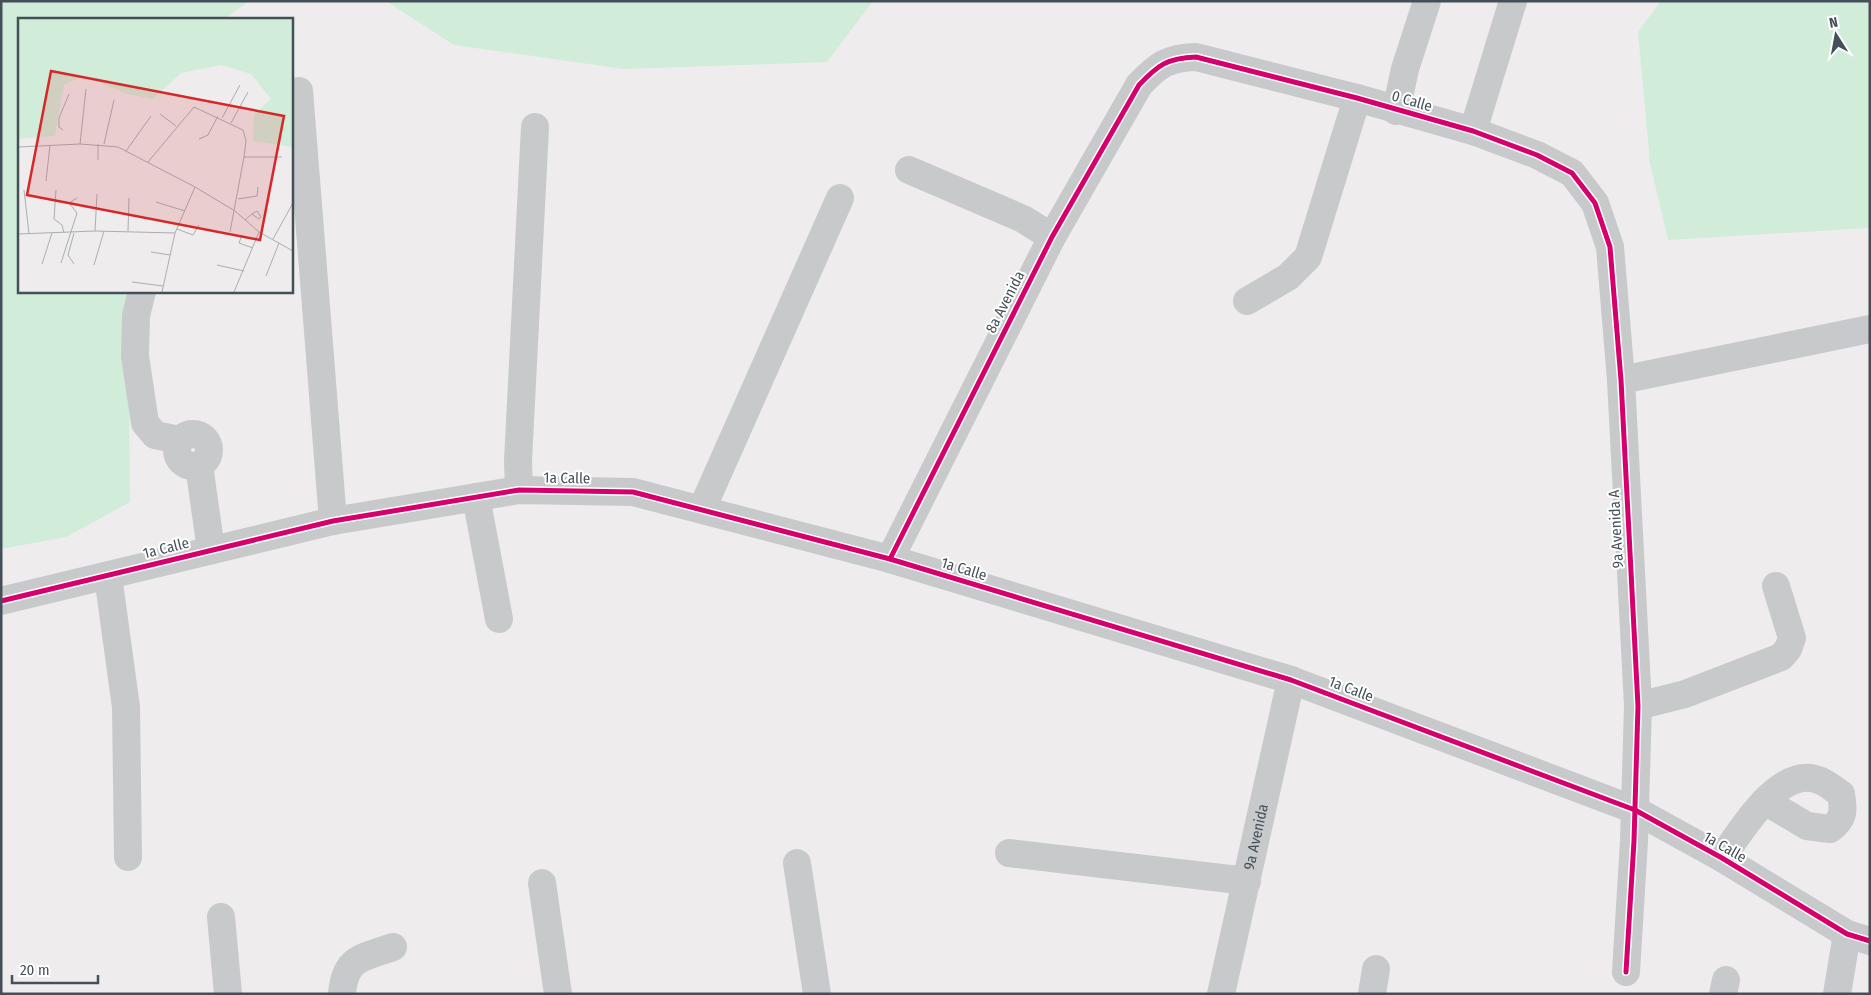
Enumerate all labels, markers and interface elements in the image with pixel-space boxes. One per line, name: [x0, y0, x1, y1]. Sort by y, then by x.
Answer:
north arrow: [1811, 10, 1861, 60]
text: N: [1828, 14, 1839, 32]
inset map: [18, 18, 292, 292]
street label: 0 Calle: [1390, 87, 1434, 115]
street label: 8a Avenida: [982, 268, 1028, 336]
street label: 1a Calle: [544, 469, 590, 487]
street label: 9a Avenida A: [1605, 489, 1627, 569]
street label: 1a Calle: [141, 534, 191, 562]
street label: 1a Calle: [939, 554, 989, 584]
street label: 1a Calle: [1326, 672, 1376, 706]
street label: 9a Avenida: [1240, 802, 1272, 872]
street label: 1a Calle: [1700, 828, 1750, 866]
scale bar: [12, 952, 99, 984]
text: 20 m: [20, 961, 50, 979]

